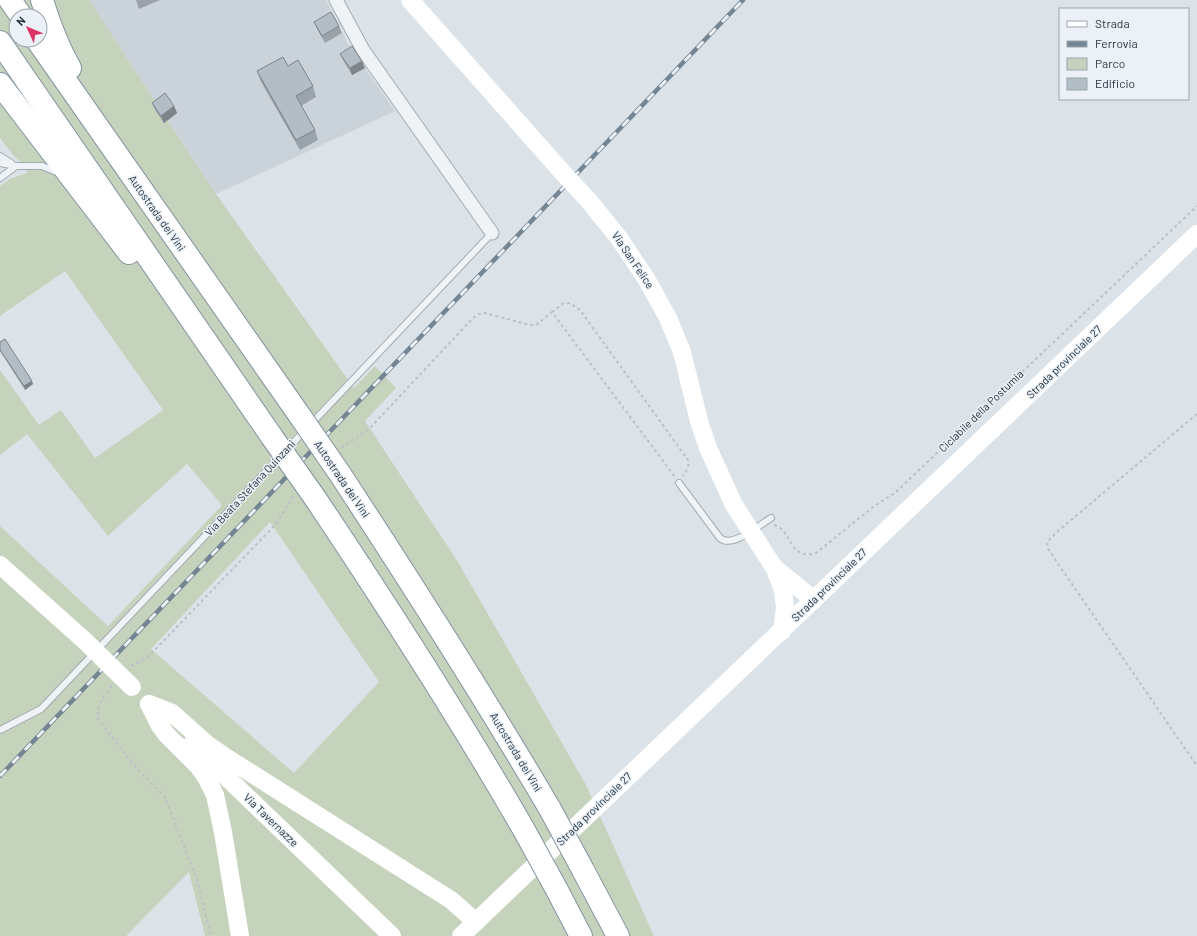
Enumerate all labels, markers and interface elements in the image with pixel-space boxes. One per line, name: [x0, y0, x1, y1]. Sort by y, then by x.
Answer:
north arrow: [8, 8, 48, 48]
legend: [1059, 8, 1189, 100]
text: N: [13, 14, 28, 28]
text: Strada: [1095, 16, 1130, 30]
text: Ferrovia: [1095, 36, 1138, 50]
text: Parco: [1095, 56, 1125, 70]
text: Edificio: [1095, 76, 1135, 90]
street label: Autostrada dei Vini: [126, 172, 189, 253]
street label: Via San Felice: [610, 229, 657, 291]
street label: Strada provinciale 27: [1023, 322, 1104, 401]
street label: Ciclabile della Postumia: [936, 367, 1026, 454]
street label: Via Beata Stefana Quinzani: [202, 437, 298, 538]
street label: Autostrada dei Vini: [312, 438, 373, 520]
street label: Strada provinciale 27: [788, 545, 869, 624]
street label: Autostrada dei Vini: [488, 710, 545, 794]
street label: Strada provinciale 27: [553, 769, 634, 848]
street label: Via Tavernazze: [241, 790, 301, 849]

